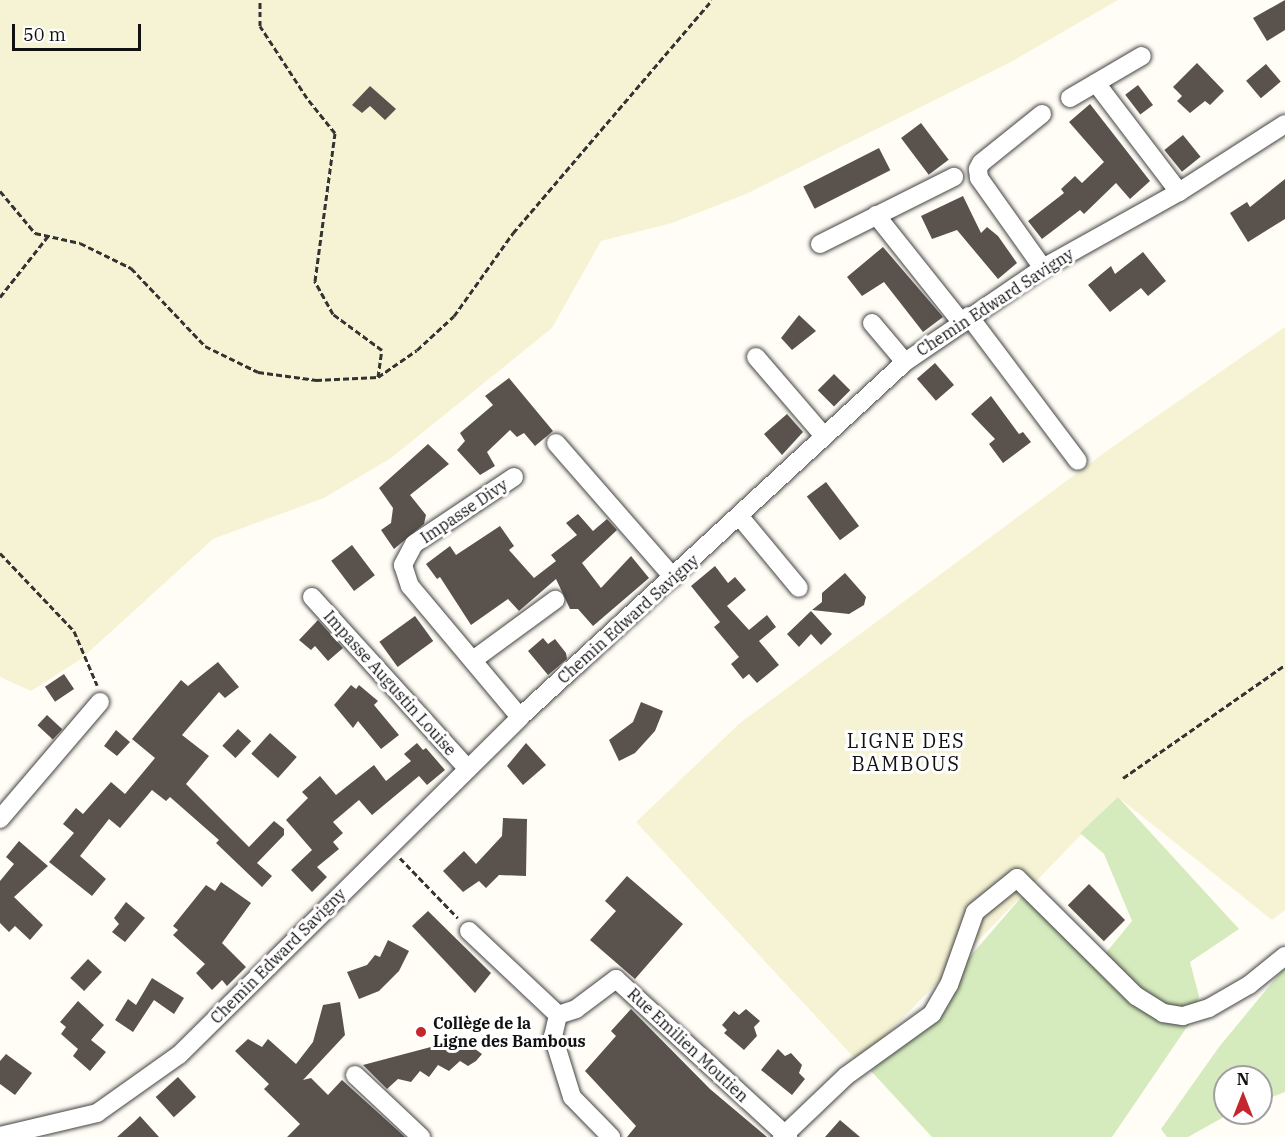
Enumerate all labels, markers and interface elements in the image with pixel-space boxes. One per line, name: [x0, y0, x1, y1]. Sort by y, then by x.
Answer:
scale bar: [15, 12, 144, 50]
text: 50 m: [23, 23, 66, 46]
street label: Chemin Edward Savigny: [913, 244, 1077, 360]
street label: Impasse Divy: [417, 475, 511, 547]
street label: Chemin Edward Savigny: [553, 551, 703, 687]
street label: Impasse Augustin Louise: [320, 606, 460, 760]
district label: LIGNE DES BAMBOUS: [847, 728, 965, 775]
street label: Chemin Edward Savigny: [206, 884, 350, 1028]
street label: Rue Emilien Moutien: [624, 984, 752, 1106]
place label: Collège de la Ligne des Bambous: [433, 1013, 586, 1051]
marker: Collège de la Ligne des Bambous: [414, 1025, 428, 1039]
north arrow: [1213, 1065, 1273, 1125]
text: N: [1237, 1069, 1249, 1089]

